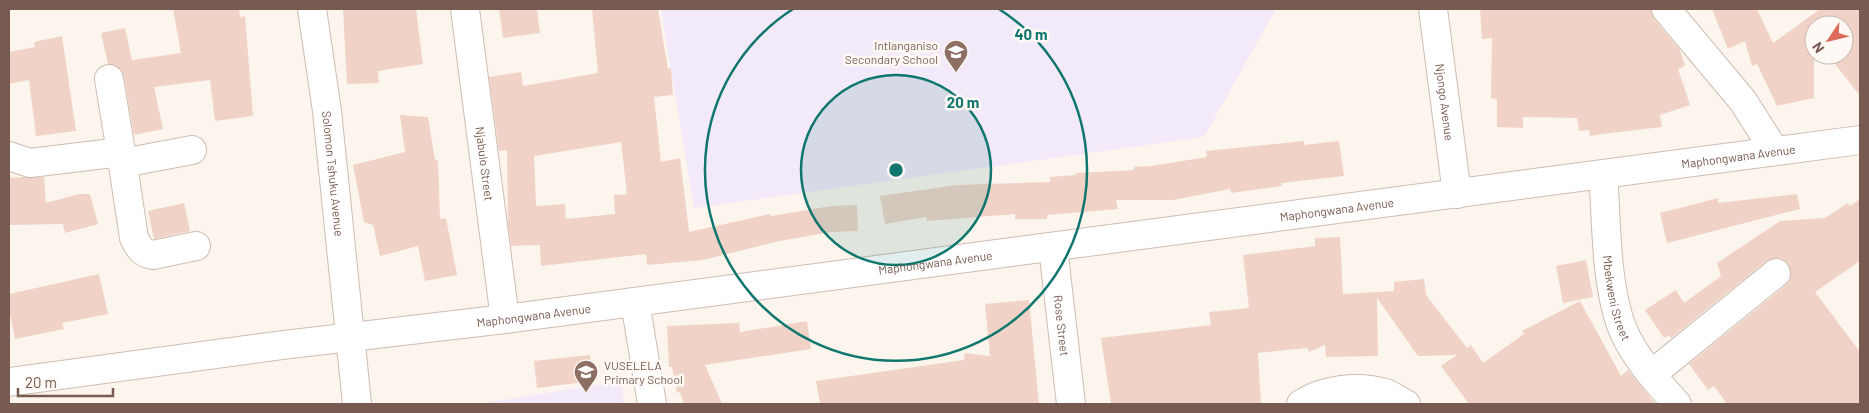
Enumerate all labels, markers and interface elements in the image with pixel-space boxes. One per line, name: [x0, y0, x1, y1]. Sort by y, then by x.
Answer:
north arrow: [1804, 15, 1854, 65]
text: 40 m: [1014, 25, 1048, 43]
place label: Intlanganiso Secondary School: [845, 38, 938, 66]
school or university icon: Intlanganiso Secondary School: [943, 39, 969, 73]
text: N: [1808, 39, 1828, 56]
street label: Njongo Avenue: [1433, 63, 1457, 142]
text: 20 m: [947, 93, 979, 111]
street label: Solomon Tshuku Avenue: [320, 110, 347, 237]
street label: Njabulo Street: [473, 126, 497, 202]
street label: Maphongwana Avenue: [1680, 142, 1796, 171]
centre of rings: [887, 161, 905, 179]
street label: Maphongwana Avenue: [1279, 195, 1395, 224]
street label: Maphongwana Avenue: [877, 248, 993, 277]
street label: Mbekweni Street: [1601, 255, 1634, 343]
street label: Rose Street: [1052, 294, 1072, 357]
street label: Maphongwana Avenue: [476, 301, 592, 329]
place label: VUSELELA Primary School: [604, 358, 683, 386]
school or university icon: VUSELELA Primary School: [573, 359, 599, 393]
scale bar: [18, 366, 112, 398]
text: 20 m: [25, 373, 57, 391]

